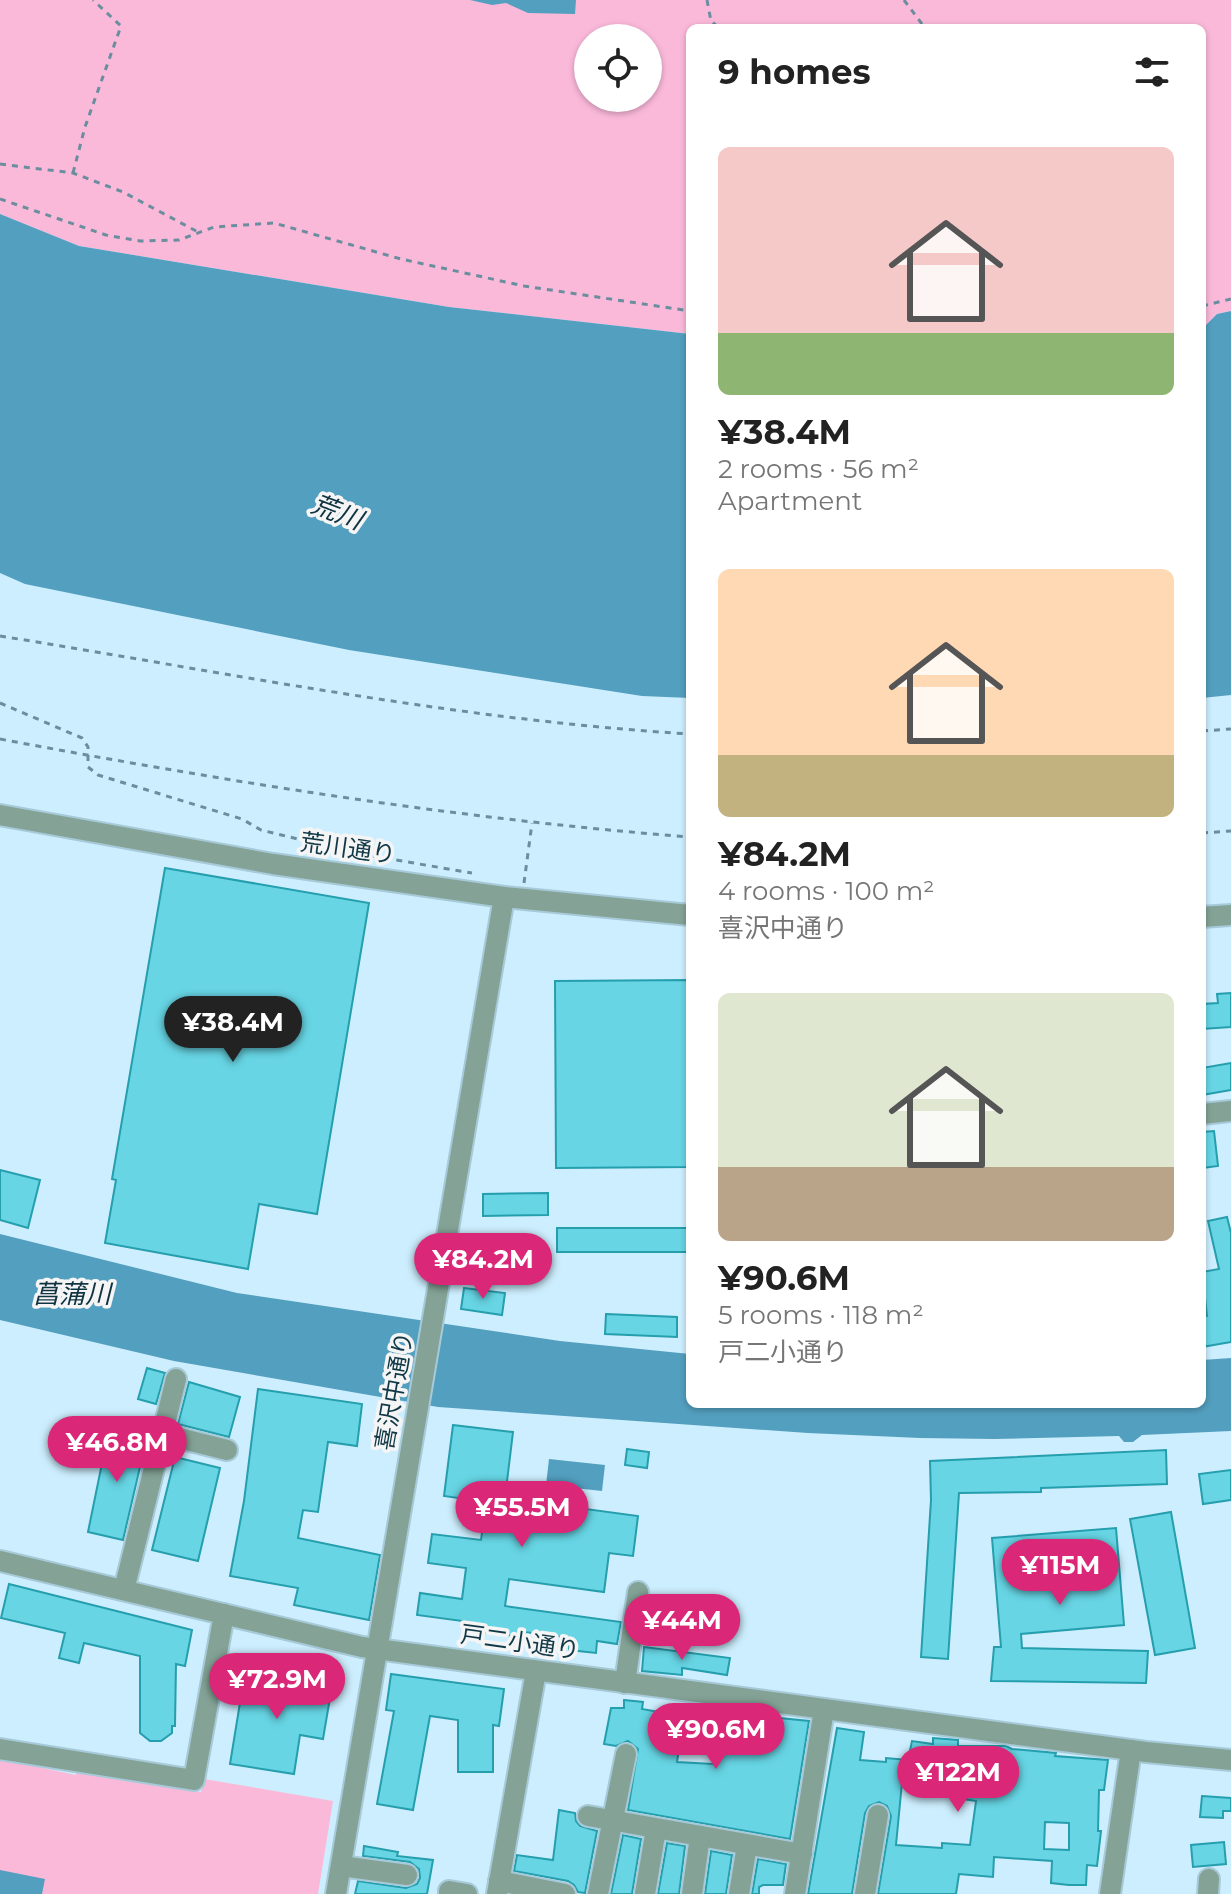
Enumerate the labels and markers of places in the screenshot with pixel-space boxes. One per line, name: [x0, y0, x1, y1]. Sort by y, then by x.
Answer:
pin: ¥38.4M: [168, 996, 298, 1064]
pin: ¥84.2M: [418, 1233, 548, 1301]
pin: ¥46.8M: [52, 1416, 182, 1484]
pin: ¥55.5M: [457, 1481, 587, 1549]
pin: ¥115M: [1004, 1539, 1116, 1607]
pin: ¥44M: [635, 1594, 729, 1662]
pin: ¥72.9M: [212, 1653, 342, 1721]
pin: ¥90.6M: [651, 1703, 781, 1771]
pin: ¥122M: [902, 1746, 1014, 1814]

